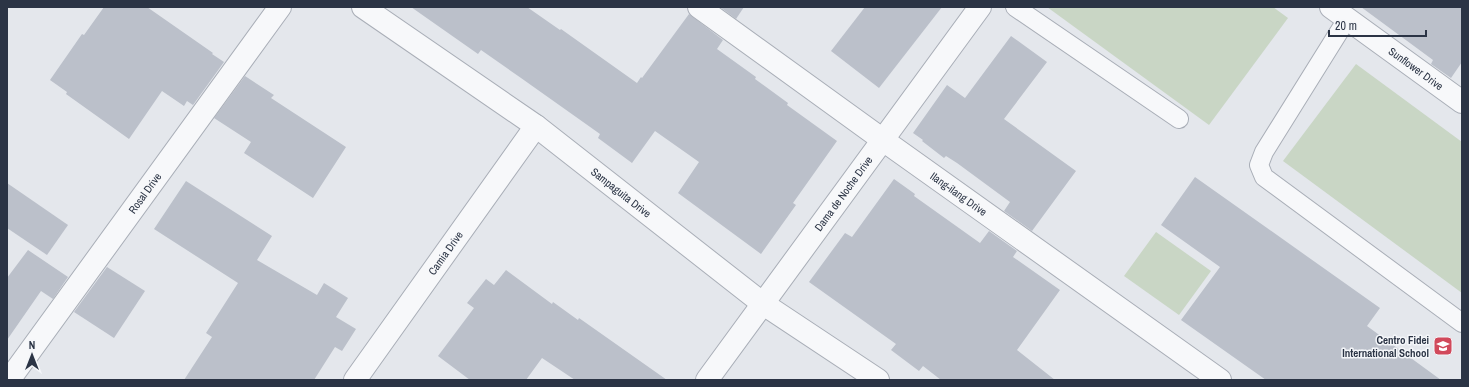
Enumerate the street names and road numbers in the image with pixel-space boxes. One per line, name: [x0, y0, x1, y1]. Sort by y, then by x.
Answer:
street label: Sunflower Drive: [1386, 44, 1446, 93]
street label: Dama de Noche Drive: [811, 153, 875, 234]
street label: Sampaguita Drive: [588, 165, 654, 221]
street label: Ilang-ilang Drive: [928, 169, 990, 219]
street label: Rosal Drive: [125, 170, 164, 216]
street label: Camia Drive: [425, 228, 466, 278]

